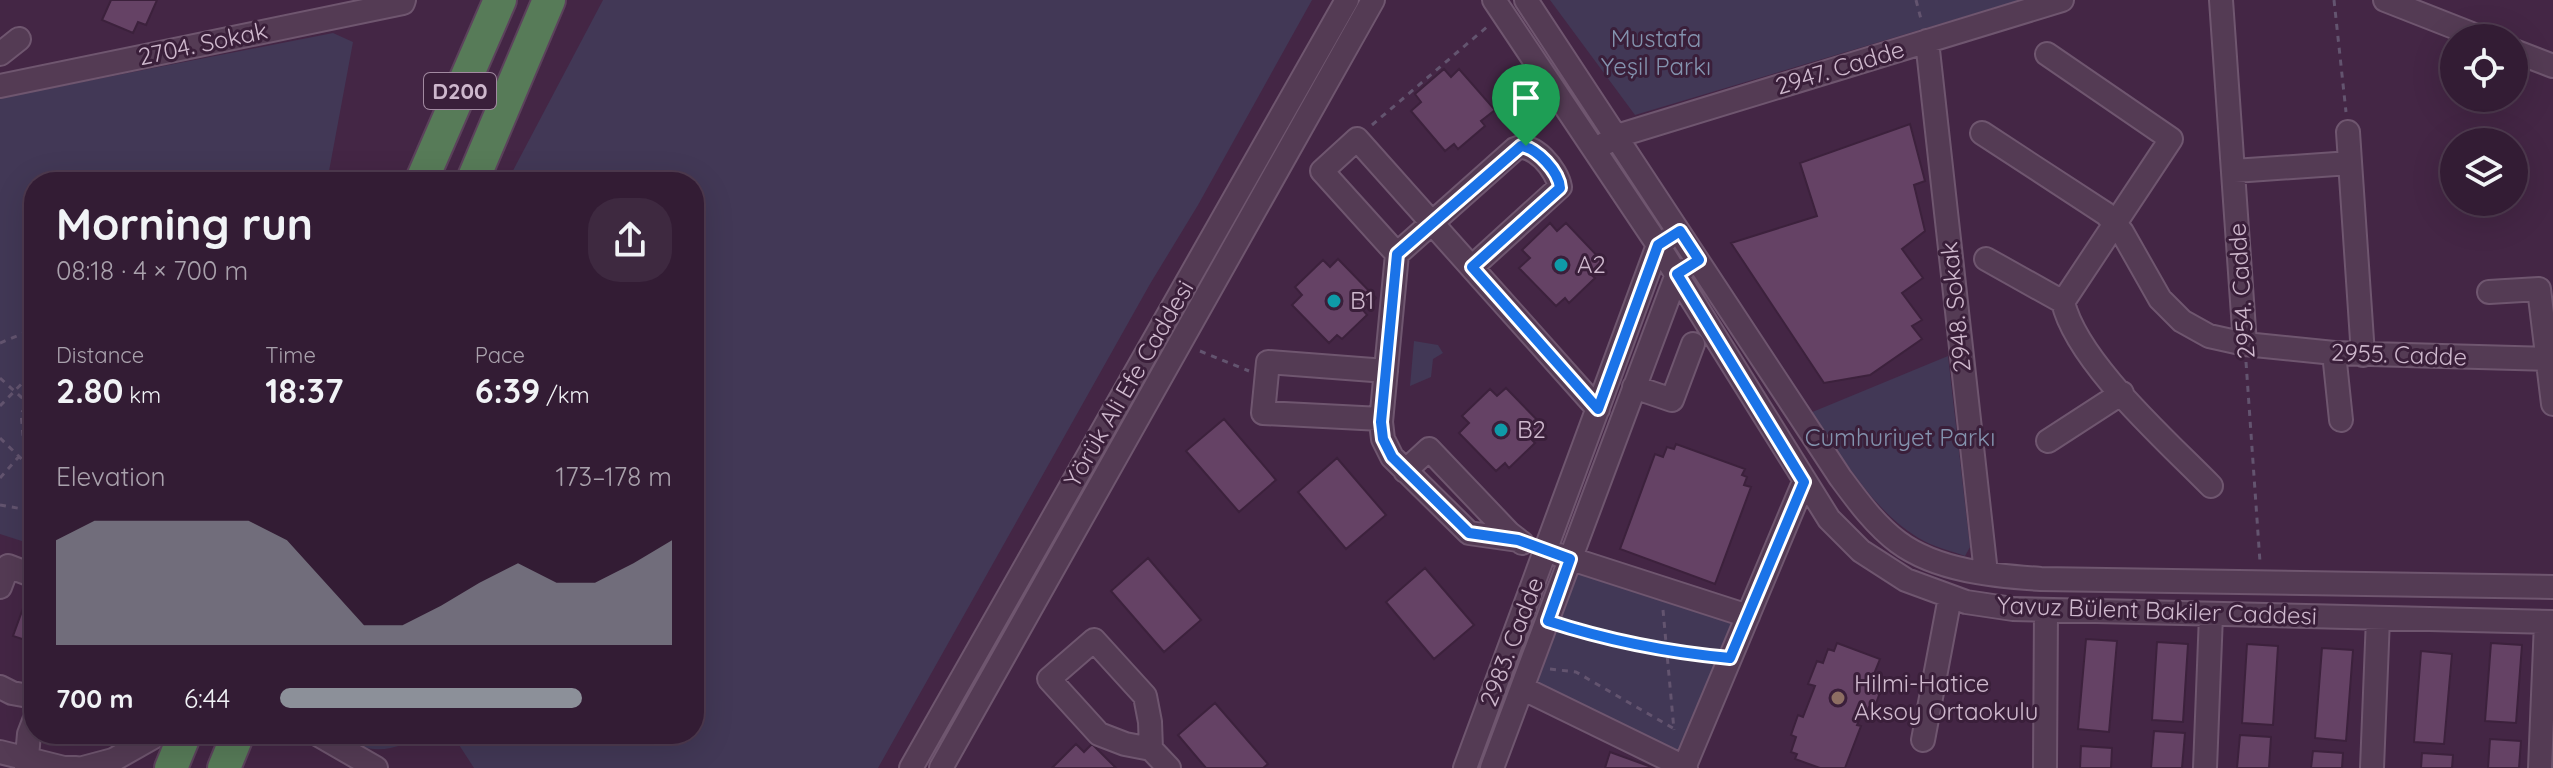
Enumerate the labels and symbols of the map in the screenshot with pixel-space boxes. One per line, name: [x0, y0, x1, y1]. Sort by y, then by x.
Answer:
street label: 2704. Sokak: [136, 15, 270, 71]
park label: Mustafa Yeşil Parkı: [1601, 23, 1711, 81]
street label: 2947. Cadde: [1772, 33, 1908, 101]
pin: [1492, 64, 1560, 146]
road number: D200: [424, 73, 496, 109]
street label: 2954. Cadde: [2221, 222, 2261, 360]
street label: 2948. Sokak: [1933, 240, 1977, 374]
place label: A2: [1577, 249, 1606, 279]
marker: A2: [1552, 256, 1570, 274]
street label: Yörük Ali Efe Caddesi: [1057, 275, 1200, 492]
place label: B1: [1350, 285, 1375, 315]
marker: B1: [1325, 292, 1343, 310]
street label: 2955. Cadde: [2331, 337, 2468, 371]
place label: B2: [1517, 414, 1546, 444]
marker: B2: [1492, 421, 1510, 439]
park label: Cumhuriyet Parkı: [1805, 422, 1995, 452]
street label: 2983. Cadde: [1473, 573, 1549, 710]
street label: Yavuz Bülent Bakiler Caddesi: [1997, 589, 2317, 631]
place label: Hilmi-Hatice Aksoy Ortaokulu: [1854, 668, 2038, 726]
marker: Hilmi-Hatice Aksoy Ortaokulu: [1829, 689, 1847, 707]

